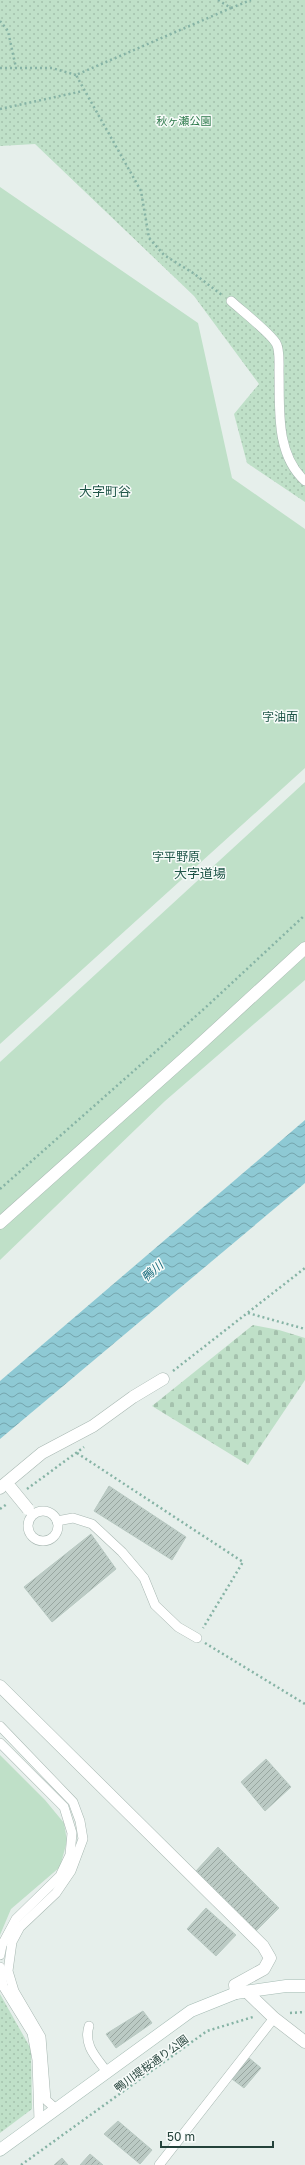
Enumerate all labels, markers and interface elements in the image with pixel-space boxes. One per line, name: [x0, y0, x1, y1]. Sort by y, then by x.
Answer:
park label: 秋ヶ瀬公園: [157, 114, 212, 127]
district label: 大字町谷: [79, 483, 131, 499]
district label: 字油面: [262, 709, 298, 724]
district label: 字平野原: [152, 849, 200, 864]
district label: 大字道場: [174, 865, 226, 881]
water label: 鴨川: [138, 1256, 167, 1285]
street label: 鴨川堤桜通り公園: [112, 2032, 190, 2094]
scale bar: [161, 2123, 273, 2149]
text: 50 m: [167, 2129, 195, 2144]

